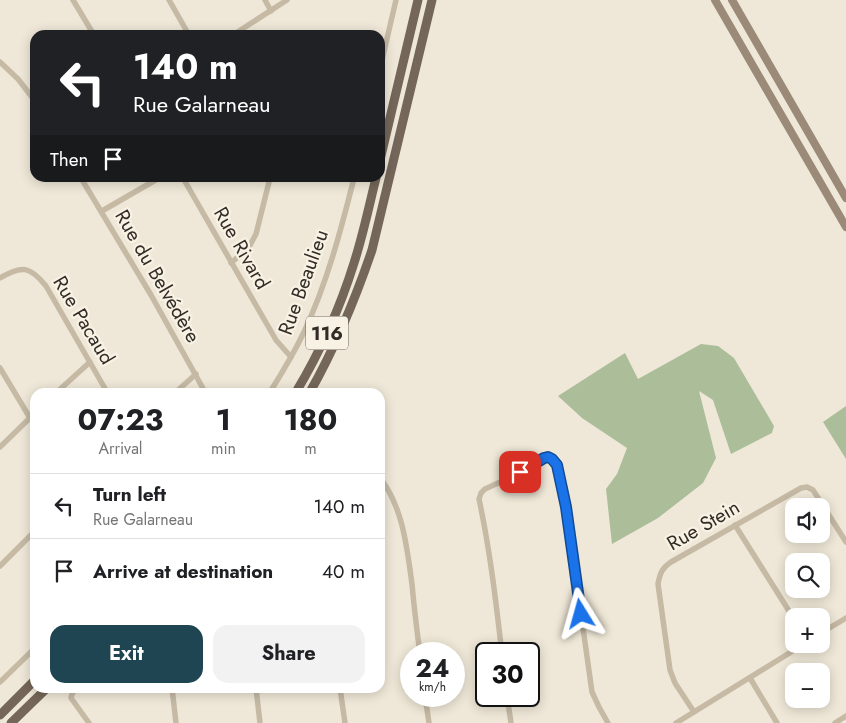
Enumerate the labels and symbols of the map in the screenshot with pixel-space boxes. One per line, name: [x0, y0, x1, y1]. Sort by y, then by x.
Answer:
street label: Rue Rivard: [206, 202, 277, 295]
street label: Rue du Belvédère: [108, 204, 207, 348]
street label: Rue Beaulieu: [271, 225, 336, 339]
street label: Rue Pacaud: [46, 270, 122, 370]
road number: 116: [306, 316, 348, 349]
pin: [499, 451, 541, 493]
street label: Rue Stein: [661, 493, 745, 558]
position arrow: [554, 587, 606, 639]
speed limit sign: 30: [475, 642, 540, 707]

